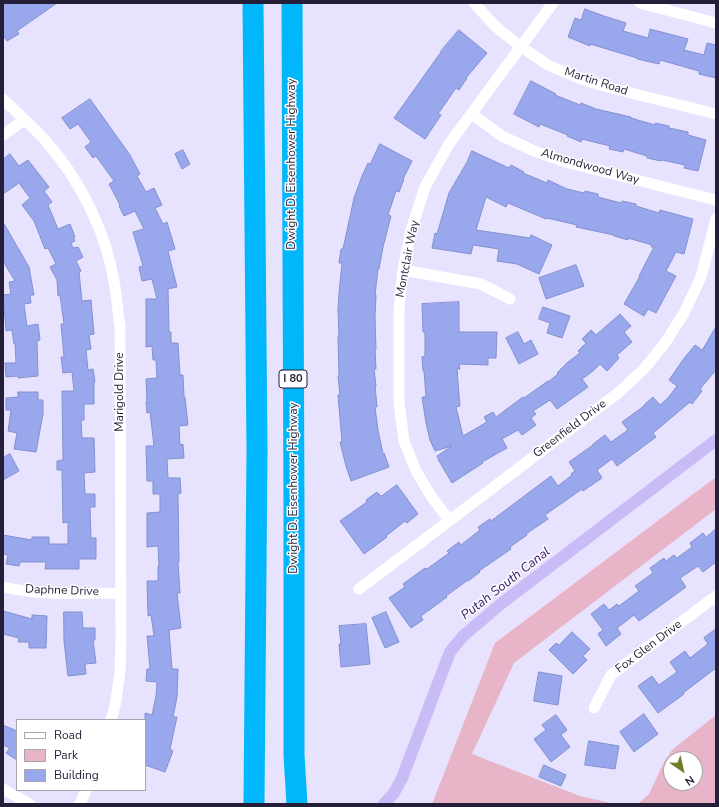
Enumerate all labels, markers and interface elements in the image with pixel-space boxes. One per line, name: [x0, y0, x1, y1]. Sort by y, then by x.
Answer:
street label: Martin Road: [562, 65, 630, 99]
street label: Dwight D. Eisenhower Highway: [285, 78, 299, 250]
street label: Almondwood Way: [539, 146, 641, 188]
street label: Montclair Way: [393, 219, 423, 299]
street label: Marigold Drive: [113, 352, 127, 432]
road number: I 80: [279, 370, 307, 388]
street label: Greenfield Drive: [531, 397, 609, 461]
street label: Dwight D. Eisenhower Highway: [287, 402, 301, 574]
water label: Putah South Canal: [458, 544, 554, 624]
street label: Daphne Drive: [25, 583, 99, 599]
street label: Fox Glen Drive: [613, 617, 685, 677]
legend: [16, 719, 146, 791]
text: Road: [54, 727, 82, 743]
text: Park: [54, 747, 78, 763]
north arrow: [663, 751, 703, 791]
text: Building: [54, 767, 99, 783]
text: N: [682, 772, 697, 789]

